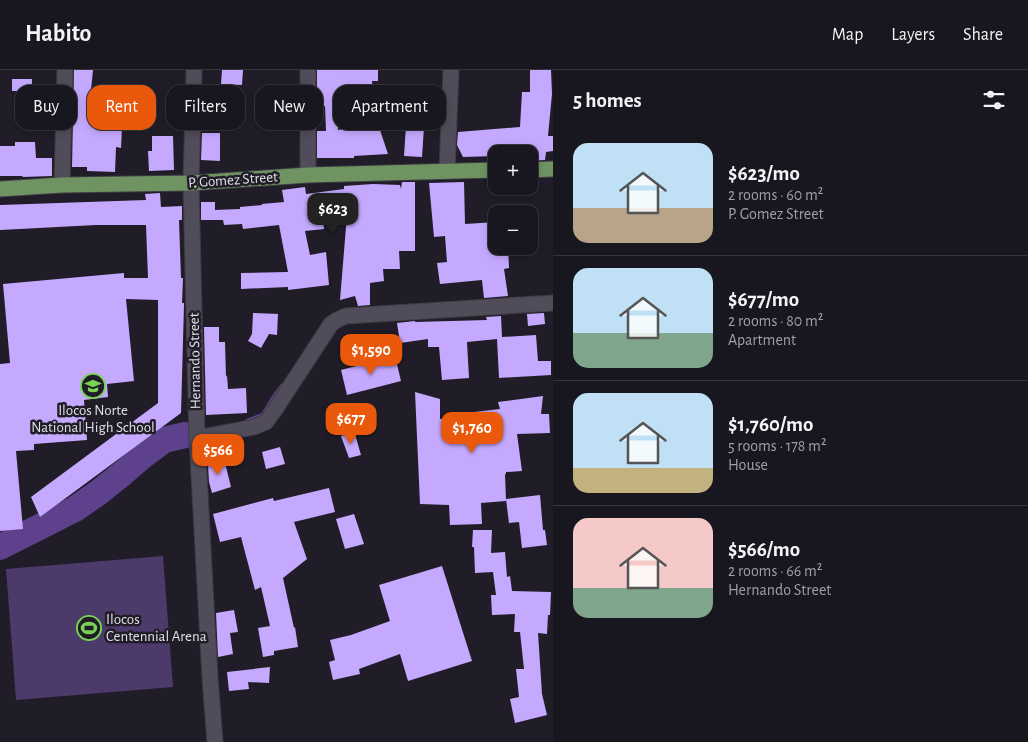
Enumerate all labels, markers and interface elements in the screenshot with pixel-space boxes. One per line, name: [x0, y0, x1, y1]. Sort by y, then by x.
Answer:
text: Habito: [25, 22, 91, 46]
text: Map: [832, 26, 863, 44]
text: Layers: [891, 26, 935, 44]
text: Share: [963, 26, 1003, 44]
chip: Buy: [15, 85, 77, 130]
chip: Rent: [87, 85, 156, 130]
chip: Filters: [166, 85, 245, 130]
chip: New: [255, 85, 323, 130]
chip: Apartment: [333, 85, 446, 130]
icon: filters: [980, 86, 1008, 114]
text: 5 homes: [573, 90, 642, 111]
map controls: [488, 145, 538, 255]
button: +: [488, 145, 538, 195]
icon: home: [613, 163, 673, 223]
text: $623/mo: [728, 163, 800, 184]
street label: P. Gomez Street: [188, 169, 278, 191]
text: 2 rooms · 60 m²: [728, 187, 823, 203]
pin: $623: [303, 192, 363, 235]
text: $623: [318, 201, 348, 217]
button: −: [488, 205, 538, 255]
text: P. Gomez Street: [728, 206, 824, 222]
icon: home: [613, 288, 673, 348]
text: $677/mo: [728, 289, 799, 310]
street label: Hernando Street: [187, 312, 203, 410]
text: 2 rooms · 80 m²: [728, 313, 823, 329]
text: Apartment: [728, 332, 796, 348]
pin: $1,590: [330, 334, 412, 376]
text: $1,590: [351, 342, 391, 358]
school or university icon: Ilocos Norte National High School: [80, 373, 106, 399]
pin: $677: [321, 402, 381, 445]
place label: Ilocos Norte National High School: [31, 403, 155, 435]
text: $677: [337, 411, 365, 427]
pin: $1,760: [431, 412, 513, 454]
icon: home: [613, 413, 673, 473]
text: $1,760/mo: [728, 414, 813, 435]
text: $1,760: [452, 420, 492, 436]
pin: $566: [188, 434, 248, 476]
text: 5 rooms · 178 m²: [728, 438, 826, 454]
text: $566: [203, 442, 233, 458]
text: House: [728, 457, 768, 473]
icon: home: [613, 538, 673, 598]
text: $566/mo: [728, 539, 800, 560]
text: 2 rooms · 66 m²: [728, 563, 822, 579]
text: Hernando Street: [728, 582, 831, 598]
place label: Ilocos Centennial Arena: [106, 612, 207, 644]
sports icon: Ilocos Centennial Arena: [76, 615, 102, 641]

